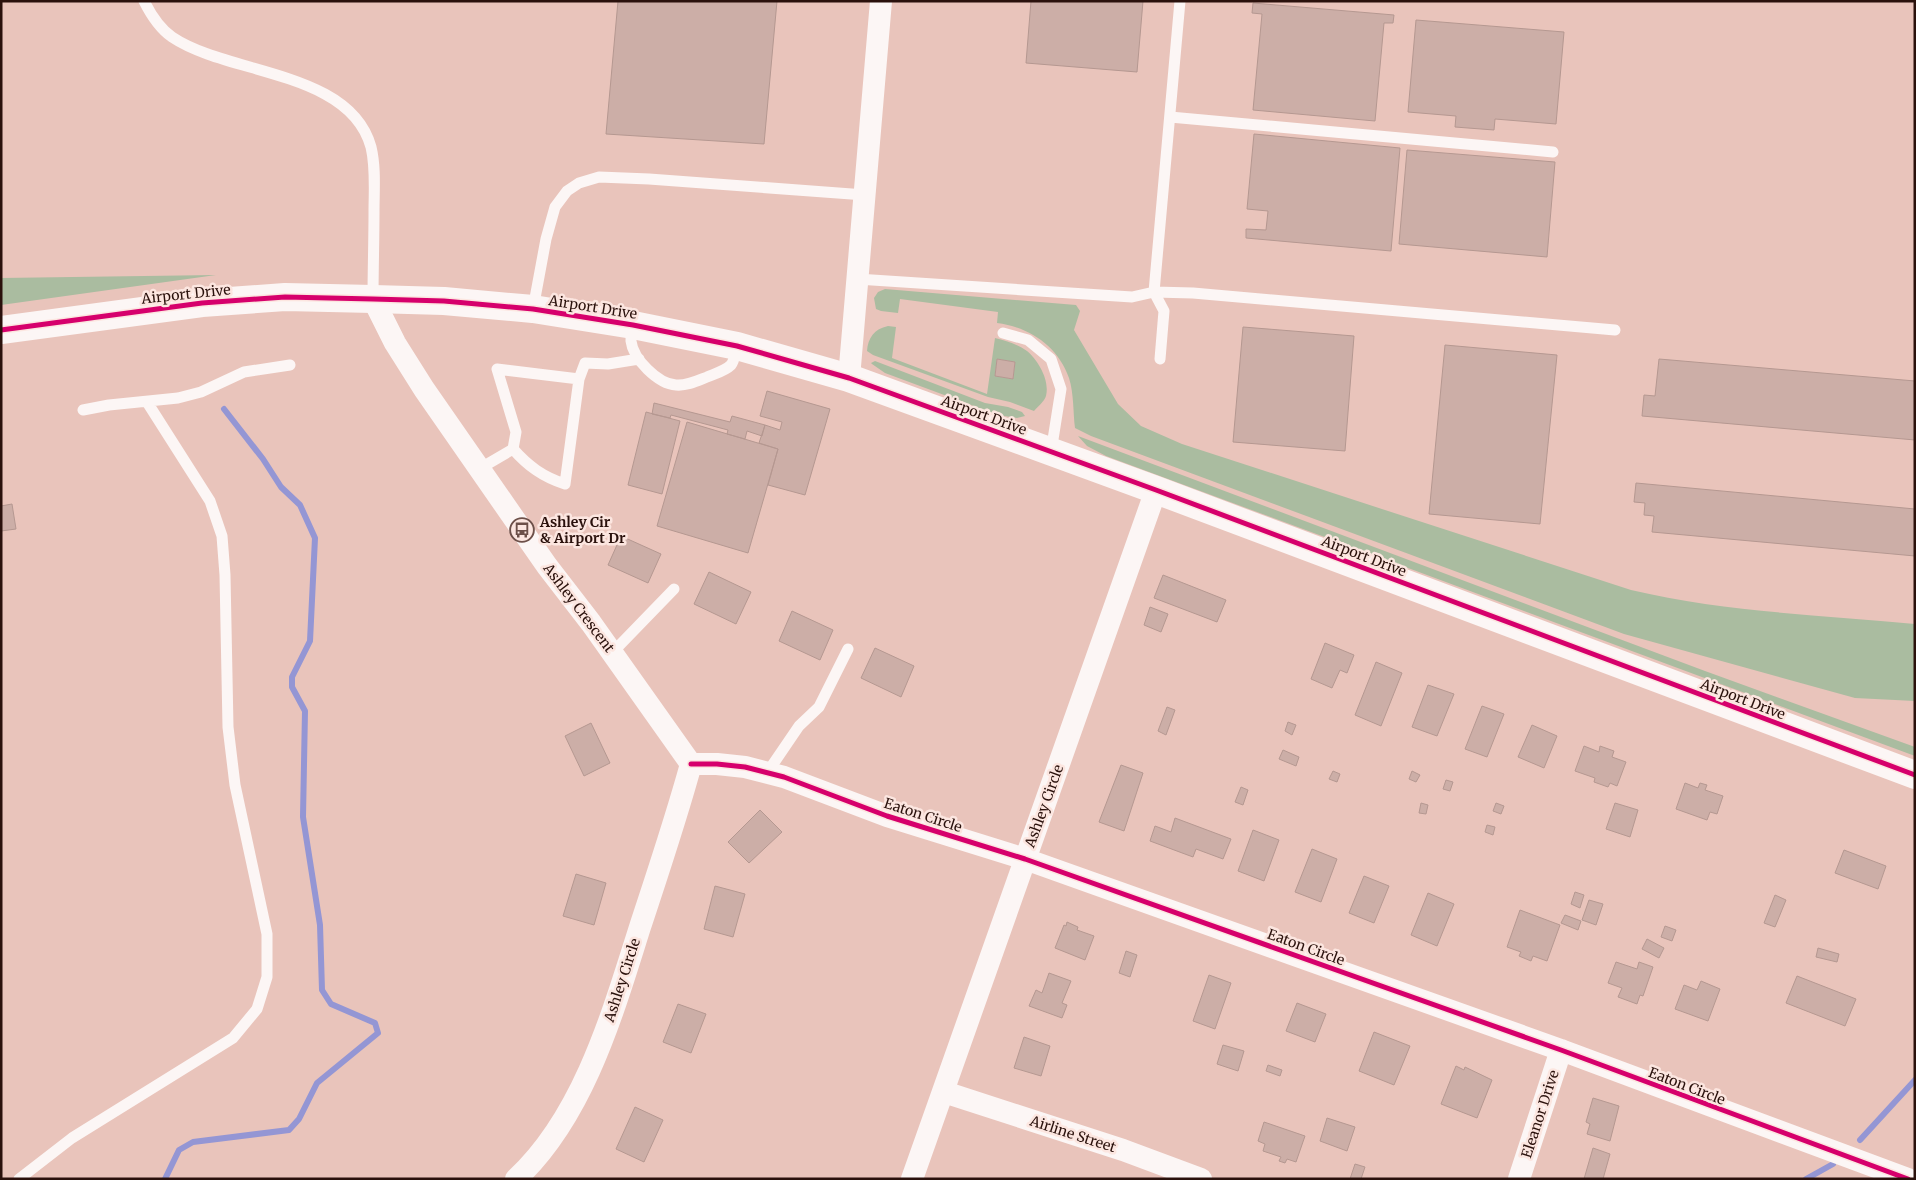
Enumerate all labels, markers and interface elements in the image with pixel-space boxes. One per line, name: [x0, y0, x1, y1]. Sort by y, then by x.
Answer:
street label: Airport Drive: [140, 280, 231, 308]
street label: Airport Drive: [546, 291, 639, 323]
street label: Airport Drive: [938, 391, 1029, 439]
place label: Ashley Cir & Airport Dr: [539, 513, 626, 547]
bus stop icon: Ashley Cir & Airport Dr: [509, 517, 535, 543]
street label: Airport Drive: [1318, 531, 1409, 580]
street label: Ashley Crescent: [539, 559, 619, 657]
street label: Airport Drive: [1697, 674, 1788, 723]
street label: Ashley Circle: [1020, 762, 1067, 851]
street label: Eaton Circle: [882, 794, 964, 836]
street label: Eaton Circle: [1265, 925, 1347, 969]
street label: Ashley Circle: [600, 936, 644, 1025]
street label: Eaton Circle: [1646, 1063, 1728, 1109]
street label: Eleanor Drive: [1517, 1068, 1563, 1160]
street label: Airline Street: [1027, 1111, 1119, 1157]

